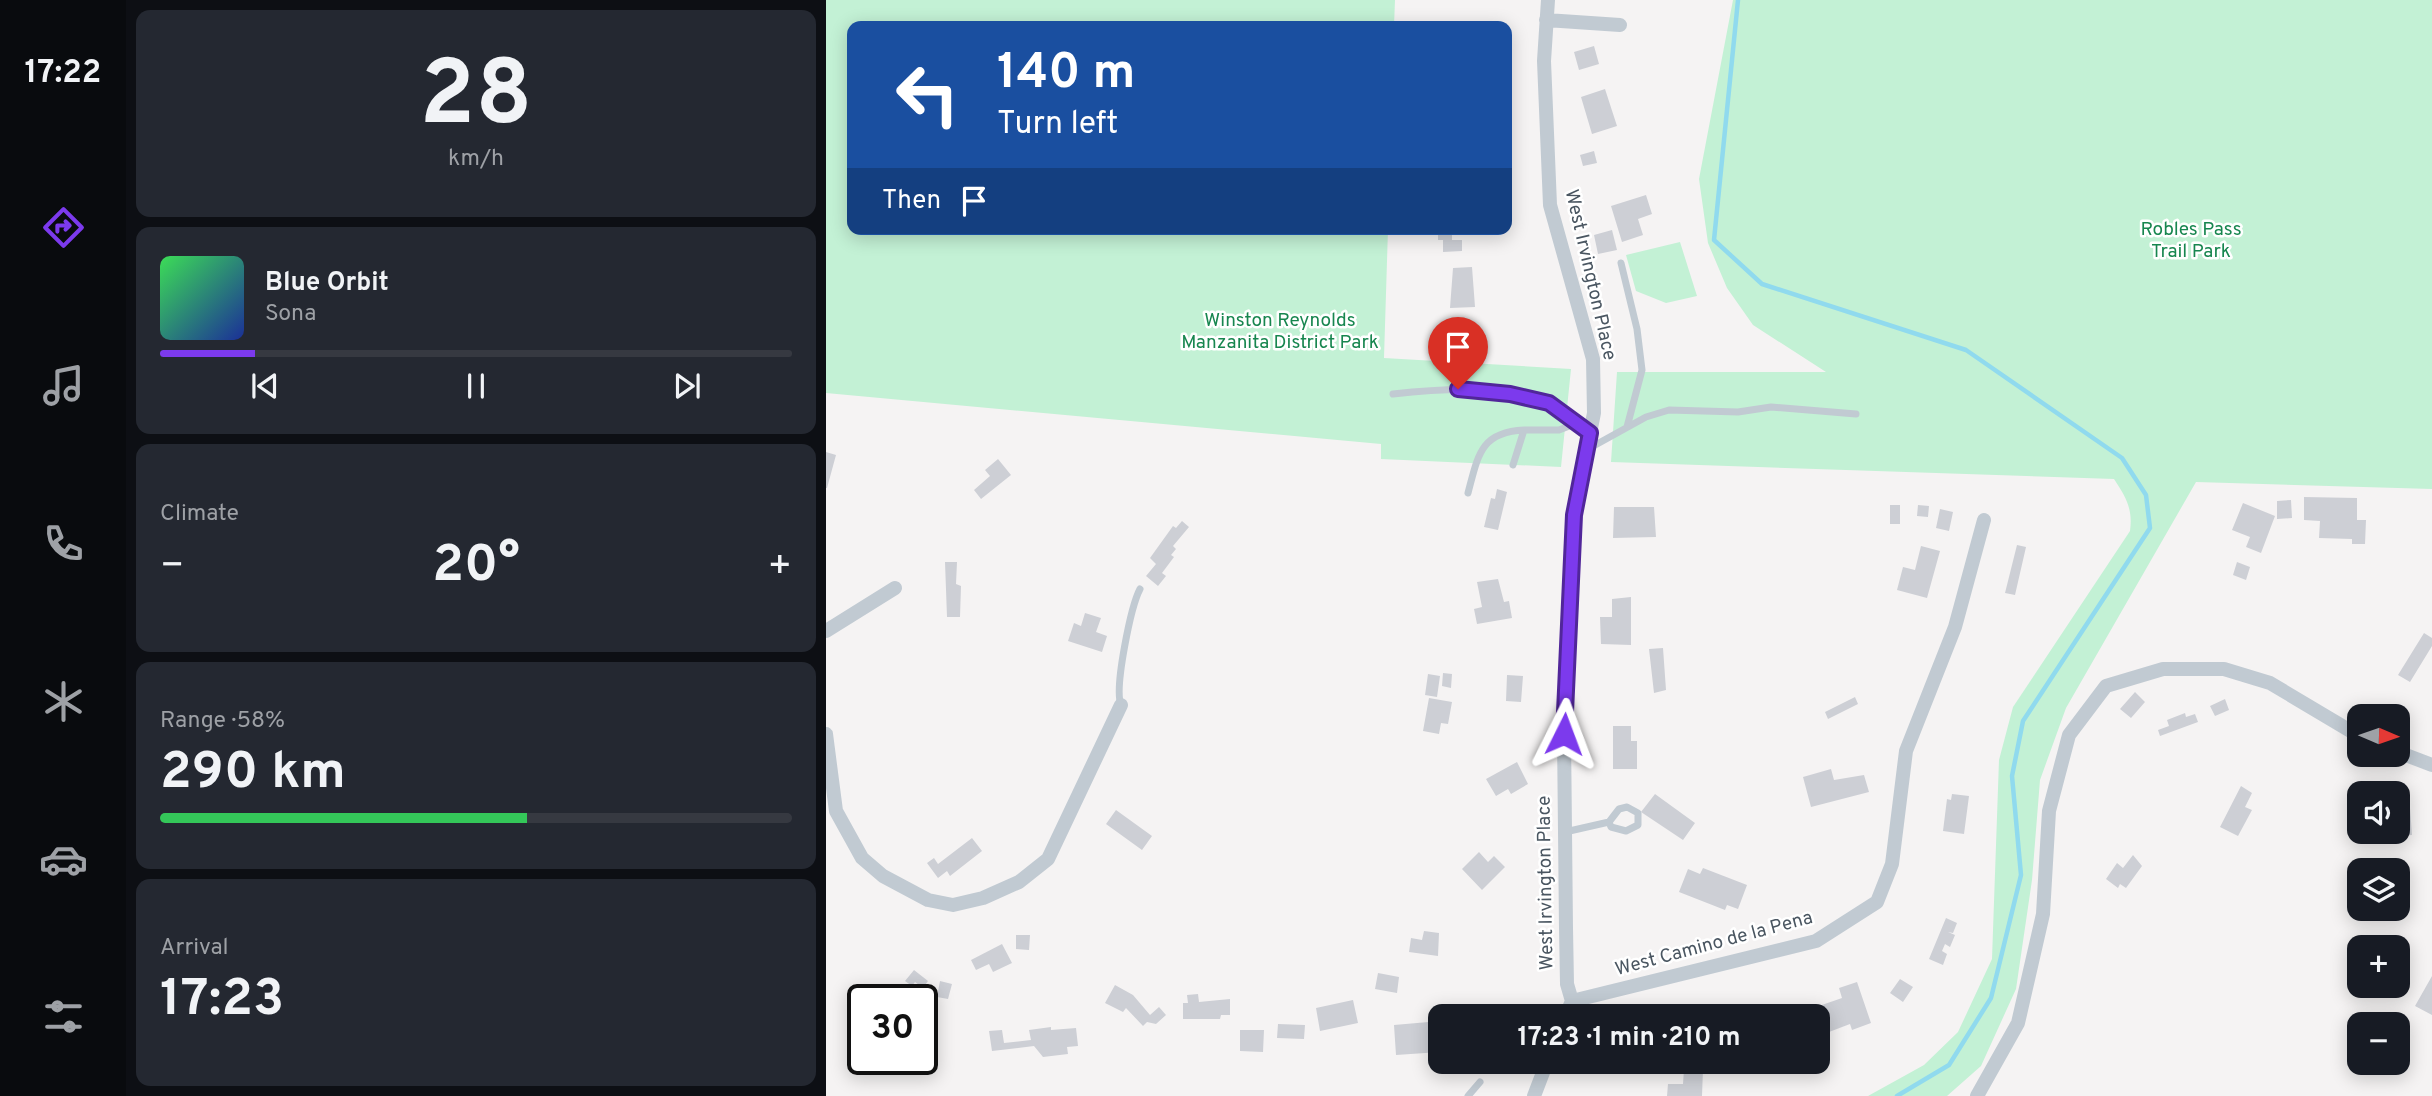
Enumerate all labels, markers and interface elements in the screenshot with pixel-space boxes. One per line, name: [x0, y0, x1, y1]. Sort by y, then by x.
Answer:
text: 28: [420, 42, 532, 157]
text: 140 m: [997, 44, 1136, 106]
icon: left: [882, 49, 973, 140]
text: 17:22: [25, 54, 101, 94]
text: Turn left: [997, 105, 1118, 145]
text: km/h: [448, 145, 504, 174]
icon: arrive: [955, 182, 993, 220]
text: Then: [882, 185, 941, 218]
street label: West Irvington Place: [1559, 187, 1621, 363]
icon: directions: [39, 203, 88, 252]
park label: Robles Pass Trail Park: [2140, 218, 2242, 264]
text: Blue Orbit: [265, 267, 389, 300]
text: Sona: [265, 300, 316, 329]
park label: Winston Reynolds Manzanita District Park: [1181, 309, 1379, 355]
pin: [1428, 317, 1488, 389]
icon: arrive: [1439, 328, 1477, 366]
icon: music: [39, 361, 88, 410]
icon: previous: [246, 367, 284, 405]
icon: pause: [457, 367, 495, 405]
icon: next: [668, 367, 706, 405]
text: Climate: [160, 500, 239, 529]
icon: phone: [39, 519, 88, 568]
text: 20°: [432, 534, 520, 600]
text: −: [160, 543, 185, 592]
text: +: [767, 543, 792, 592]
icon: climate: [39, 677, 88, 726]
position arrow: [1527, 697, 1601, 771]
north arrow: [2347, 704, 2410, 766]
map controls: [2347, 704, 2410, 1075]
text: Range · 58%: [160, 707, 285, 736]
text: 290 km: [160, 741, 346, 807]
button: sound: [2347, 781, 2410, 844]
street label: West Irvington Place: [1532, 795, 1560, 971]
icon: car: [39, 835, 88, 884]
button: layers: [2347, 858, 2410, 921]
street label: West Camino de la Pena: [1613, 906, 1815, 982]
text: Arrival: [160, 934, 229, 963]
button: +: [2347, 935, 2410, 998]
text: 17:23: [160, 968, 284, 1034]
speed limit sign: 30: [847, 984, 938, 1075]
icon: filters: [39, 992, 88, 1041]
button: −: [2347, 1012, 2410, 1075]
text: 17:23 · 1 min · 210 m: [1517, 1022, 1741, 1055]

